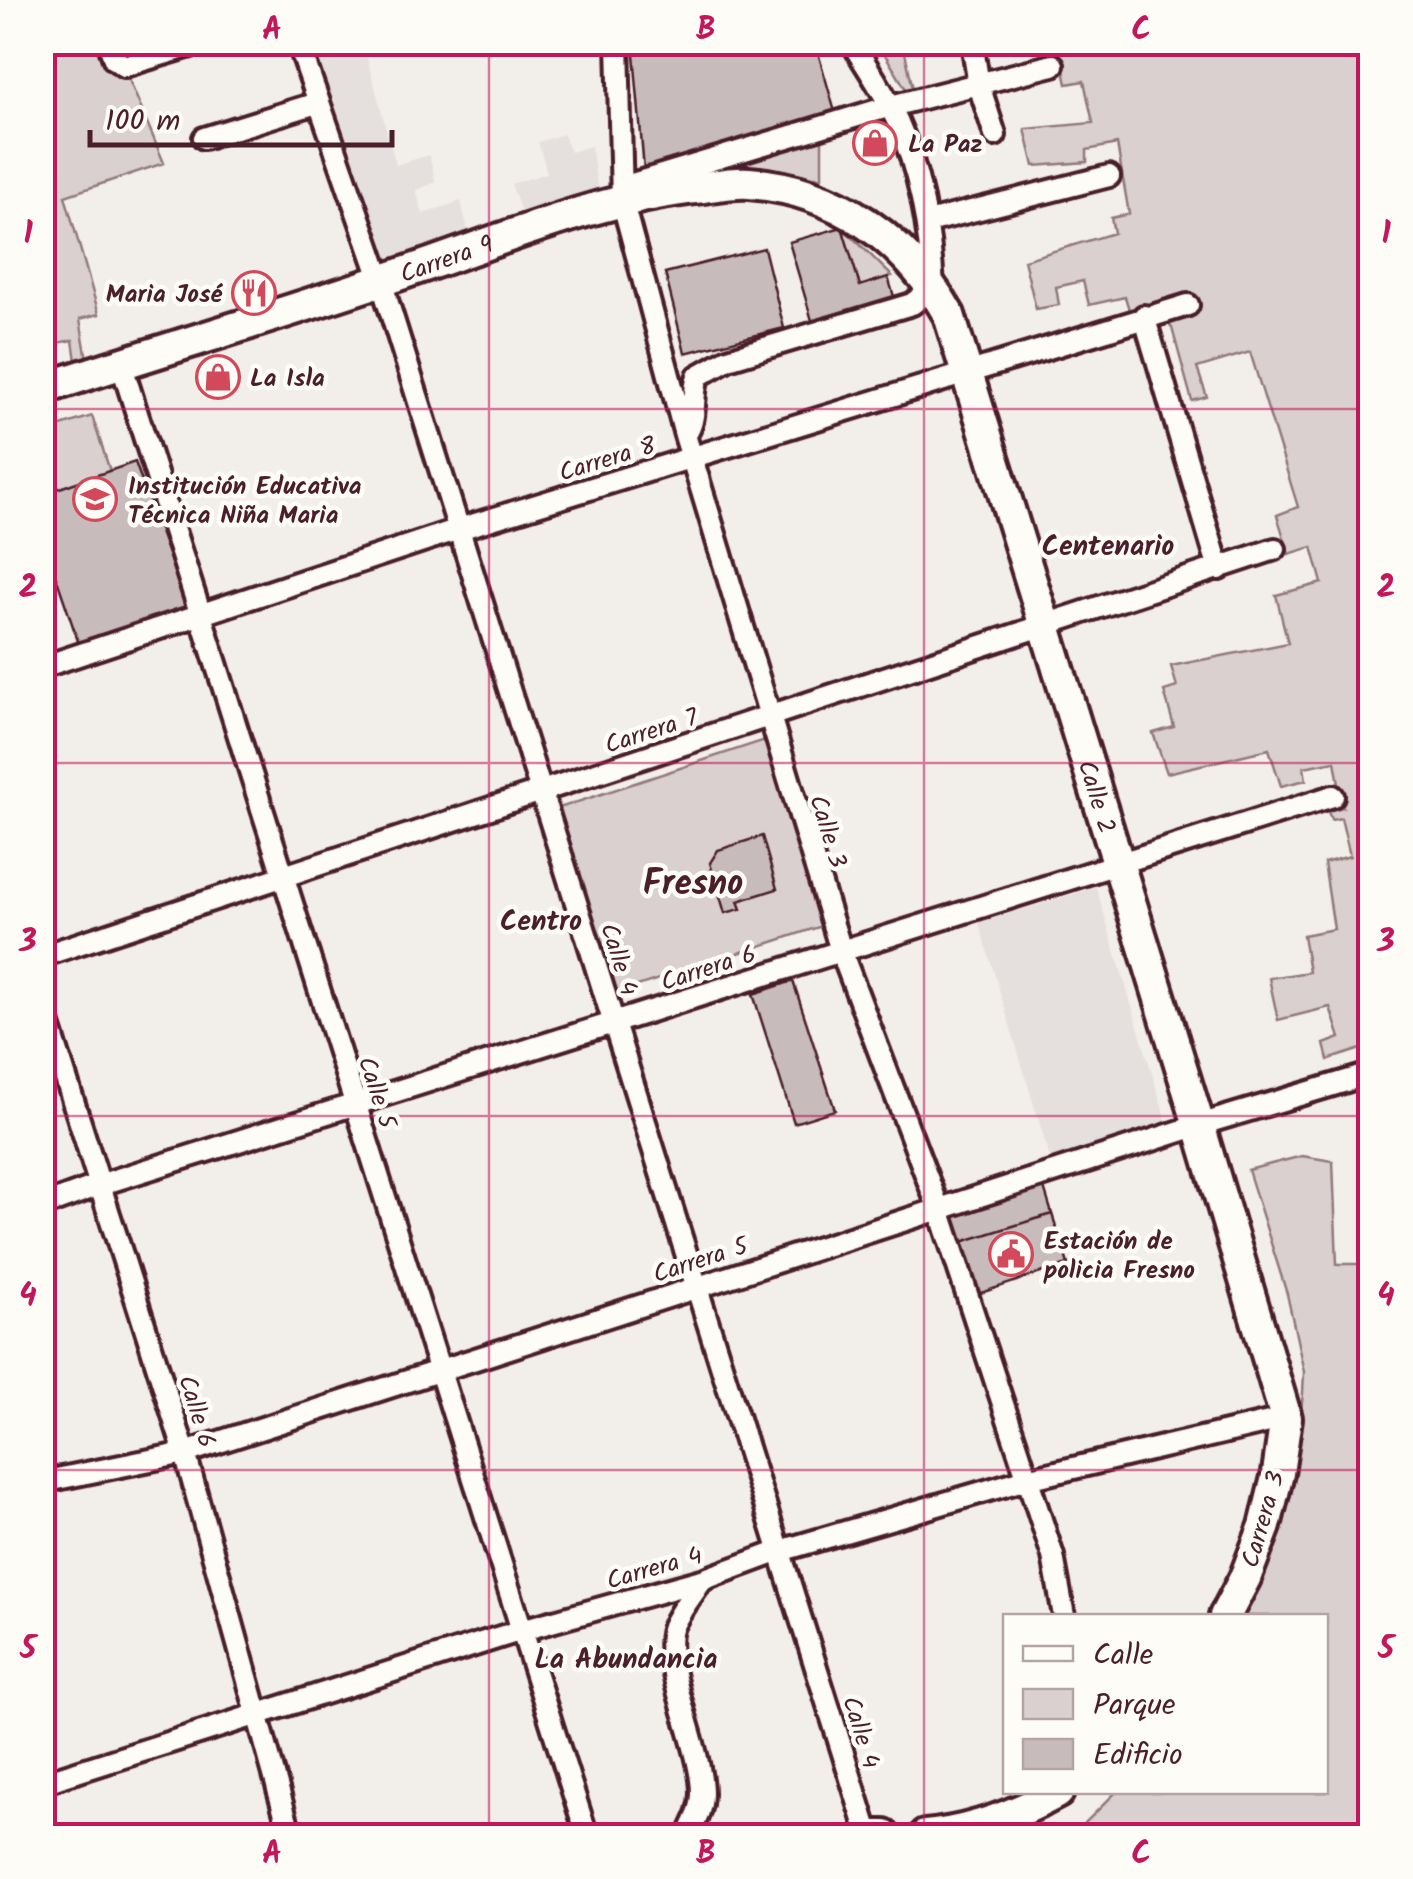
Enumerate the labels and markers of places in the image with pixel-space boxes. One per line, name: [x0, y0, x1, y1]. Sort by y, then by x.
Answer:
shop icon: La Paz: [852, 120, 898, 166]
place label: La Paz: [908, 125, 983, 165]
restaurant icon: Maria José: [231, 270, 277, 316]
place label: Maria José: [106, 275, 224, 315]
shop icon: La Isla: [195, 354, 241, 400]
place label: La Isla: [250, 359, 325, 399]
place label: Institución Educativa Técnica Niña Maria: [128, 467, 361, 536]
school or university icon: Institución Educativa Técnica Niña Maria: [72, 476, 118, 522]
place label: Estación de policia Fresno: [1043, 1222, 1195, 1291]
public building icon: Estación de policia Fresno: [988, 1231, 1034, 1277]

